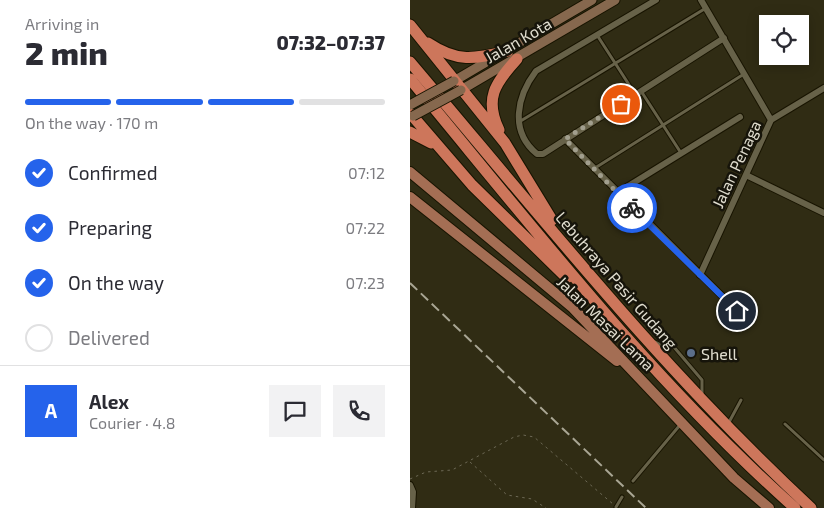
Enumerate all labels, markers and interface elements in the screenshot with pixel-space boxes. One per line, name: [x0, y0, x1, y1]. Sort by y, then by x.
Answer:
street label: Jalan Kota: [481, 13, 555, 67]
text: Arriving in: [25, 14, 99, 33]
map controls: [759, 15, 809, 65]
button: locate: [759, 15, 809, 65]
text: 07:32–07:37: [276, 31, 385, 54]
text: 2 min: [25, 33, 108, 71]
pin: [600, 83, 642, 125]
icon: bag: [607, 90, 635, 118]
text: On the way · 170 m: [25, 113, 158, 132]
street label: Jalan Penaga: [707, 117, 765, 211]
icon: check: [25, 159, 53, 187]
text: Confirmed: [68, 161, 158, 184]
text: 07:12: [348, 163, 385, 182]
courier: [607, 183, 657, 233]
icon: bike: [618, 194, 646, 222]
street label: Lebuhraya Pasir Gudang: [552, 208, 682, 353]
icon: check: [25, 214, 53, 242]
text: Preparing: [68, 216, 152, 239]
text: 07:22: [345, 218, 385, 237]
icon: check: [25, 269, 53, 297]
text: On the way: [68, 271, 164, 294]
street label: Jalan Masai Lama: [553, 272, 659, 374]
text: 07:23: [345, 273, 385, 292]
pin: [716, 290, 758, 332]
icon: home: [723, 297, 751, 325]
text: Delivered: [68, 326, 150, 349]
place label: Shell: [701, 344, 738, 363]
marker: Shell: [685, 347, 697, 359]
button: chat: [269, 385, 321, 437]
button: phone: [333, 385, 385, 437]
text: Alex: [89, 390, 129, 413]
text: A: [45, 399, 57, 422]
text: Courier · 4.8: [89, 413, 176, 432]

